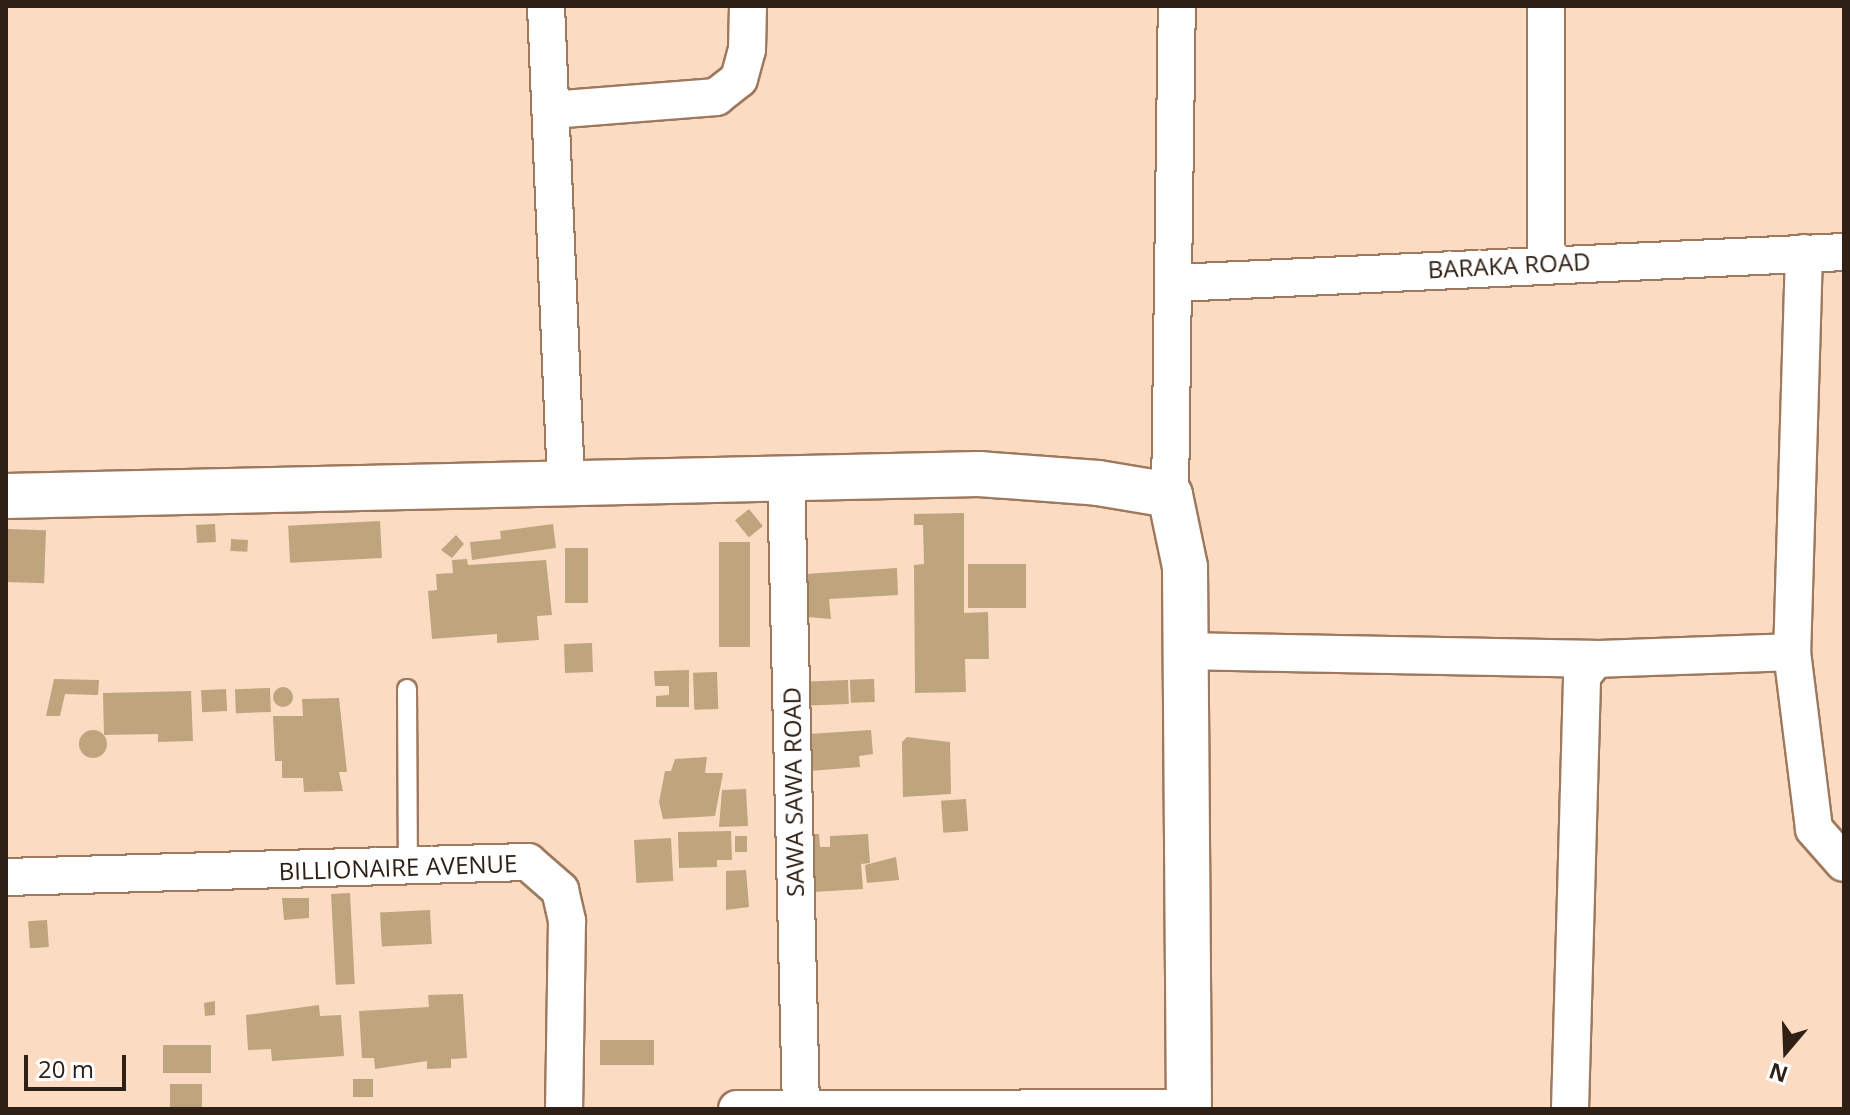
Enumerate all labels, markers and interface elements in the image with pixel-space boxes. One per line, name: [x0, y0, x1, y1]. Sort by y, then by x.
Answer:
street label: BARAKA ROAD: [1427, 246, 1591, 284]
street label: SAWA SAWA ROAD: [777, 687, 809, 897]
street label: BILLIONAIRE AVENUE: [278, 848, 518, 886]
north arrow: [1746, 1011, 1826, 1091]
scale bar: [28, 1039, 130, 1089]
text: 20 m: [38, 1052, 94, 1085]
text: N: [1765, 1057, 1792, 1091]

